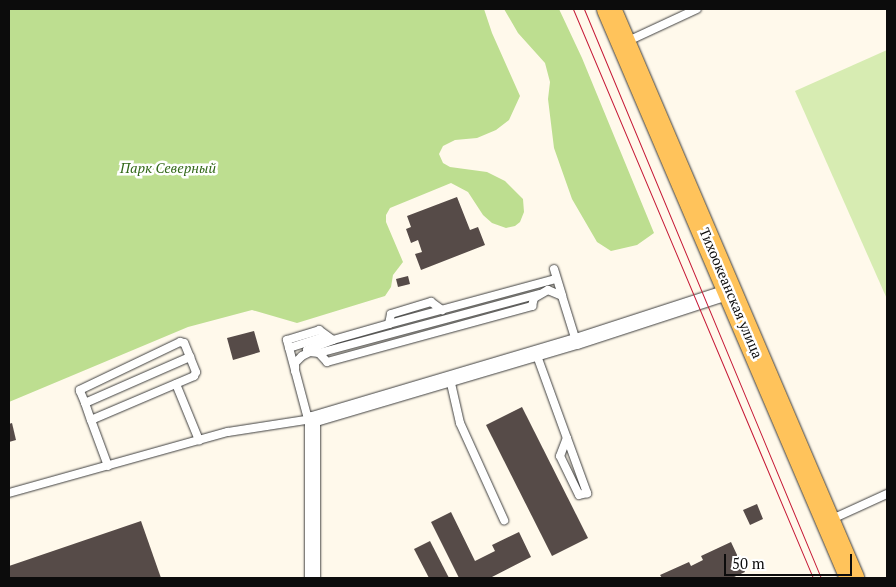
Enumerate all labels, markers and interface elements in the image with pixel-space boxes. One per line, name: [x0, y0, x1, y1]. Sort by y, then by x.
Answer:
park label: Парк Северный: [120, 160, 216, 176]
street label: Тихоокеанская улица: [696, 225, 766, 361]
scale bar: [726, 544, 854, 576]
text: 50 m: [732, 553, 765, 573]

